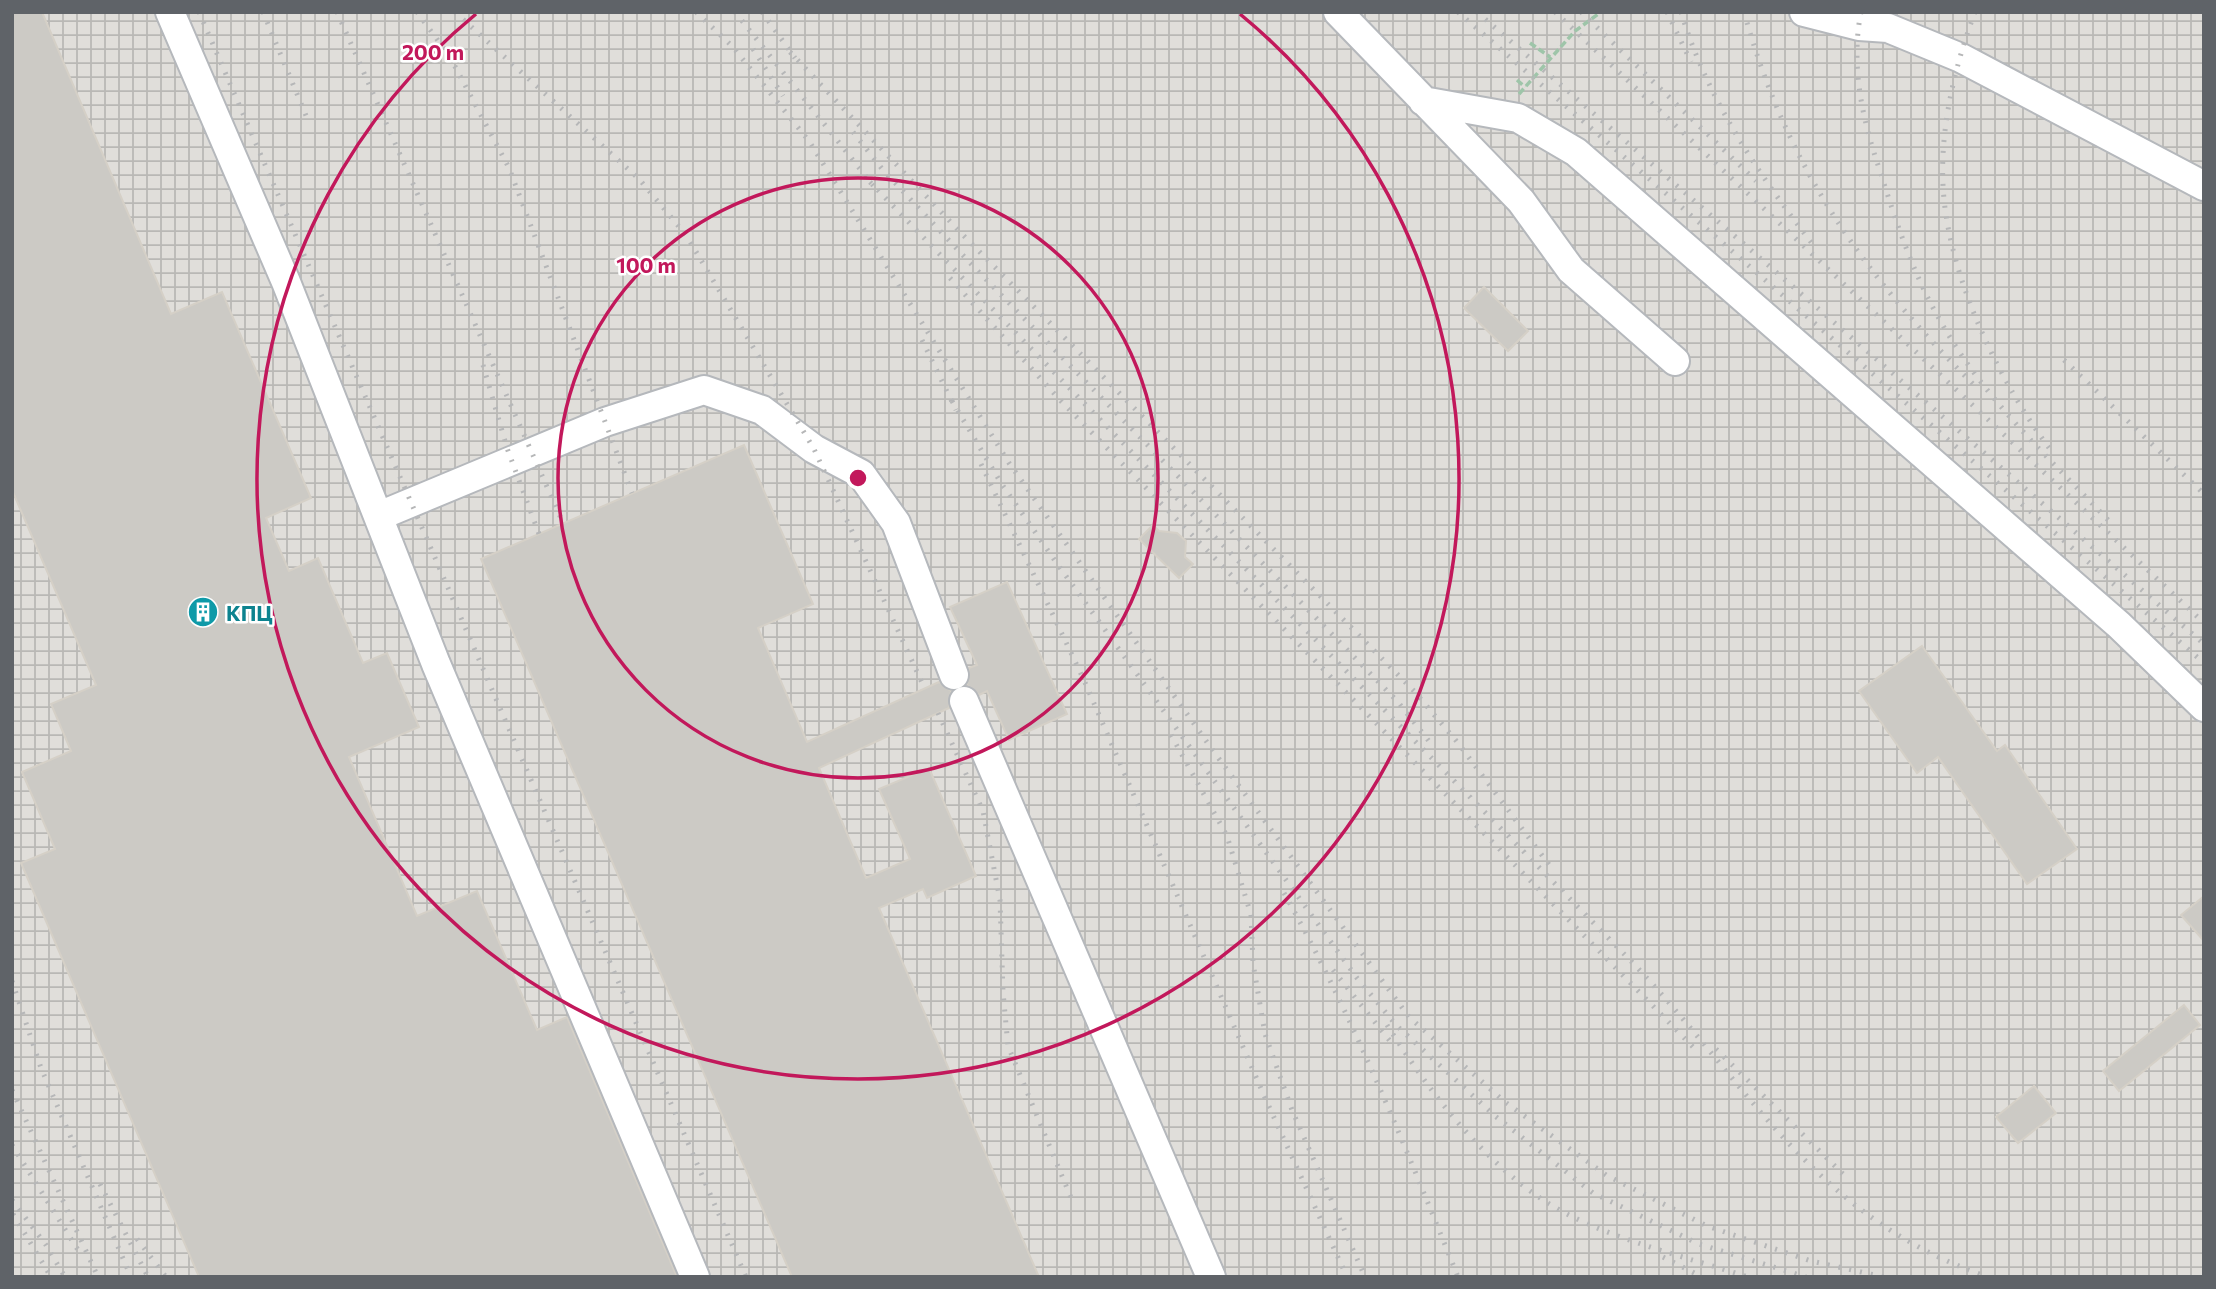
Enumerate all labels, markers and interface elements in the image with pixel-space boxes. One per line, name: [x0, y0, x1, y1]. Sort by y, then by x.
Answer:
text: 200 m: [402, 39, 464, 64]
text: 100 m: [616, 252, 676, 277]
centre of rings: [846, 466, 870, 490]
building icon: КПЦ: [186, 595, 220, 629]
place label: КПЦ: [226, 600, 273, 625]

